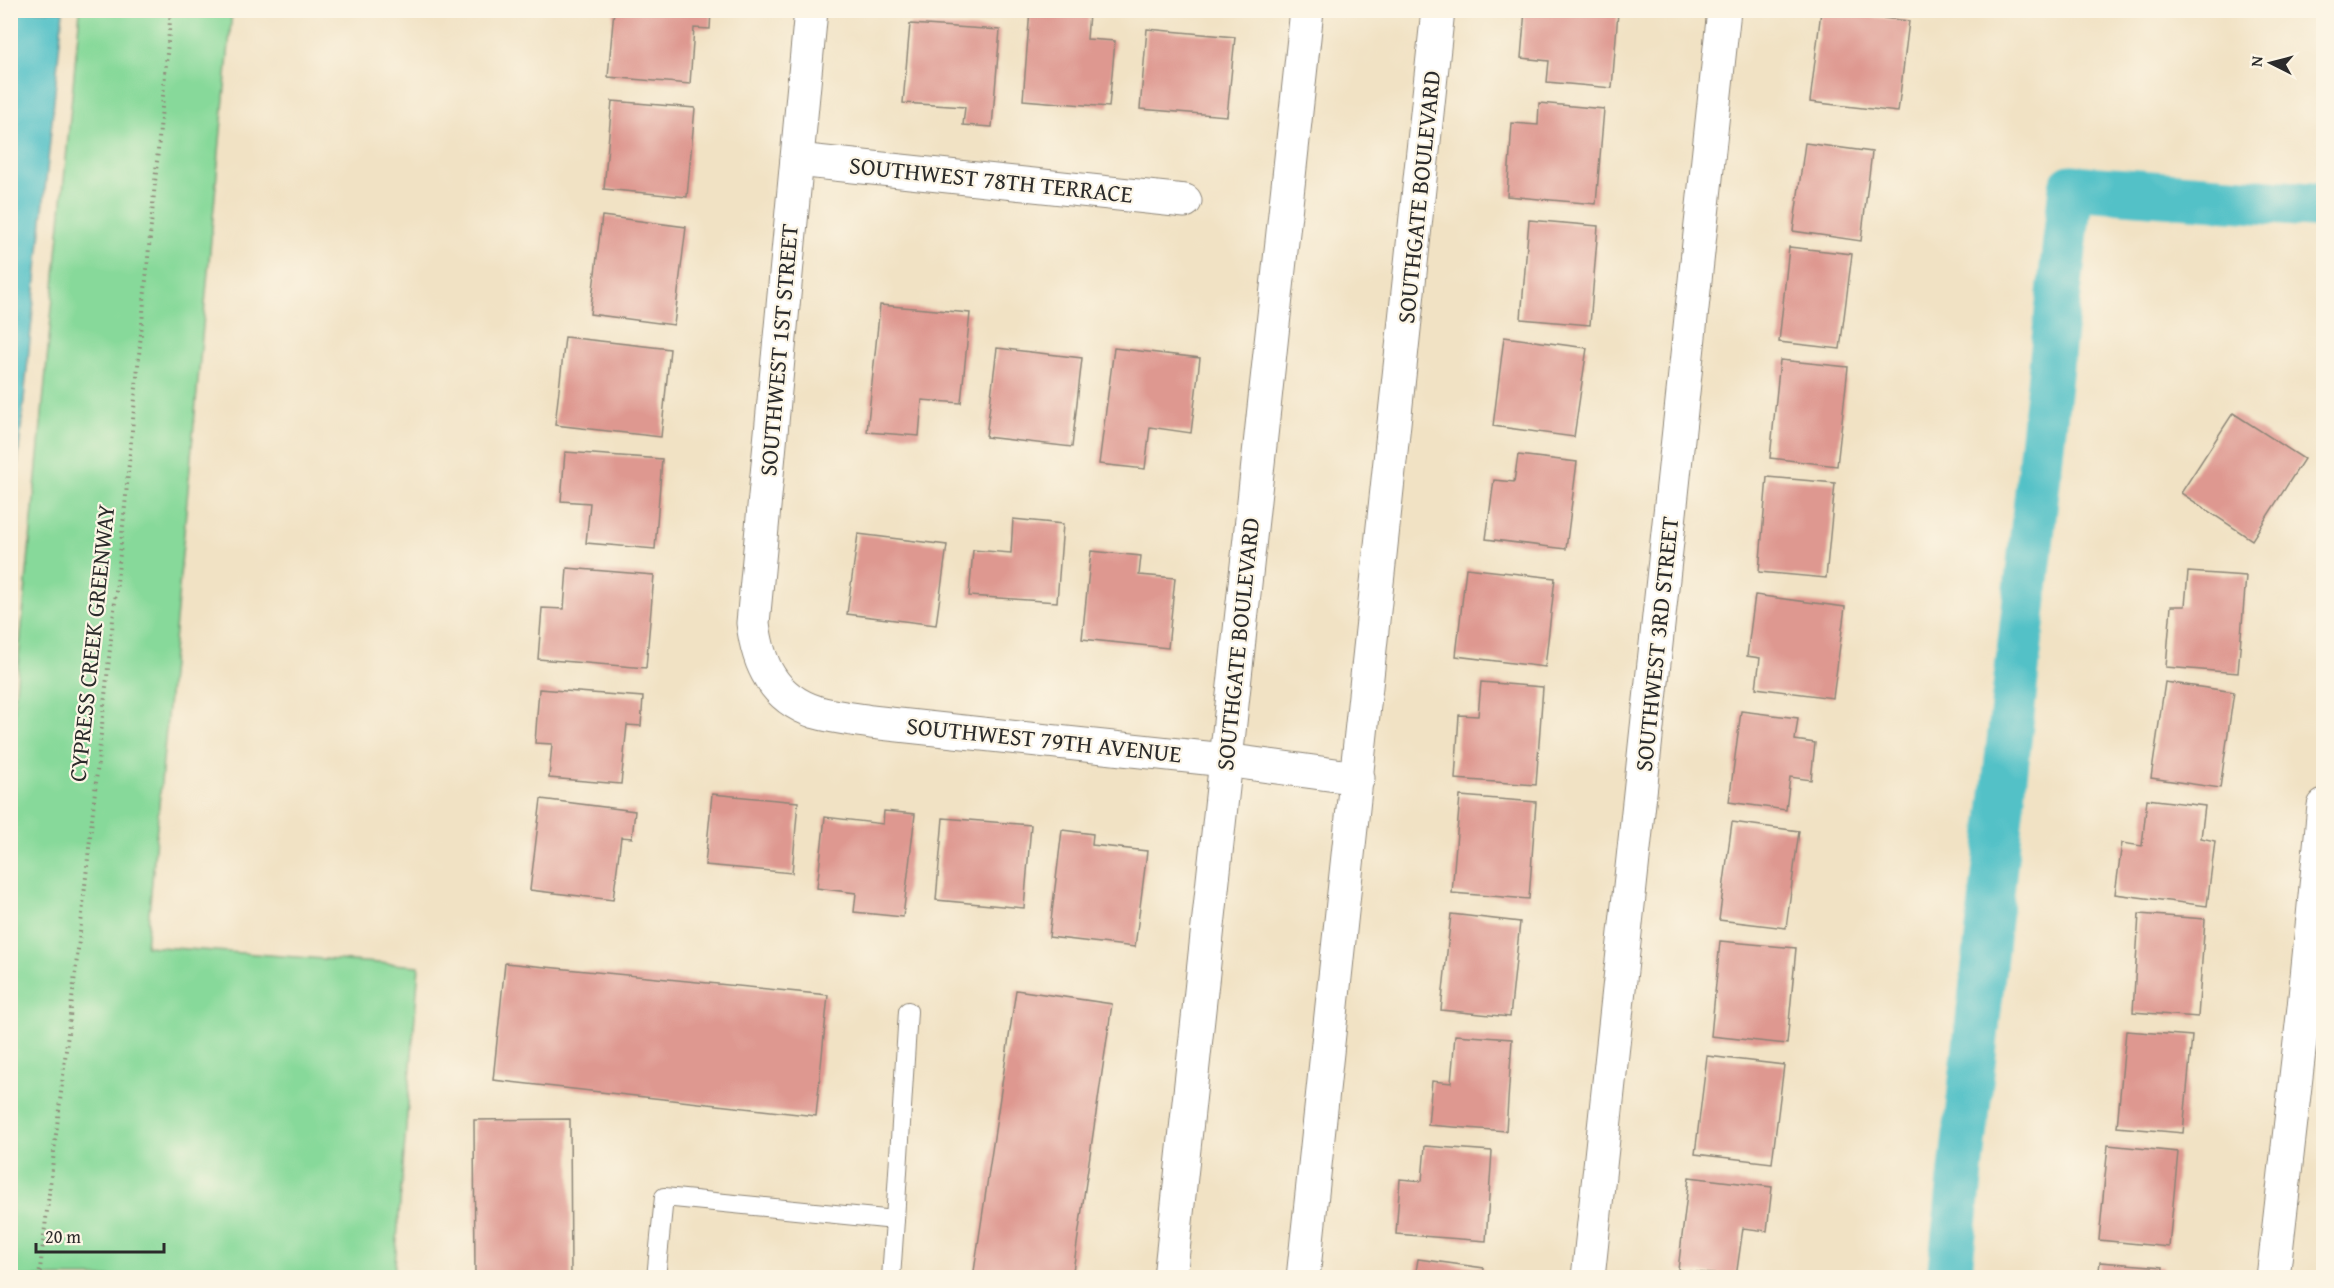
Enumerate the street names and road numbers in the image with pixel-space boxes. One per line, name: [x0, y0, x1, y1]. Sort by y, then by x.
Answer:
street label: SOUTHGATE BOULEVARD: [1388, 69, 1449, 325]
street label: SOUTHWEST 78TH TERRACE: [848, 147, 1135, 212]
street label: SOUTHWEST 1ST STREET: [750, 222, 807, 478]
street label: CYPRESS CREEK GREENWAY: [60, 502, 123, 784]
street label: SOUTHWEST 3RD STREET: [1626, 515, 1687, 773]
street label: SOUTHGATE BOULEVARD: [1207, 516, 1268, 772]
street label: SOUTHWEST 79TH AVENUE: [905, 708, 1183, 771]

